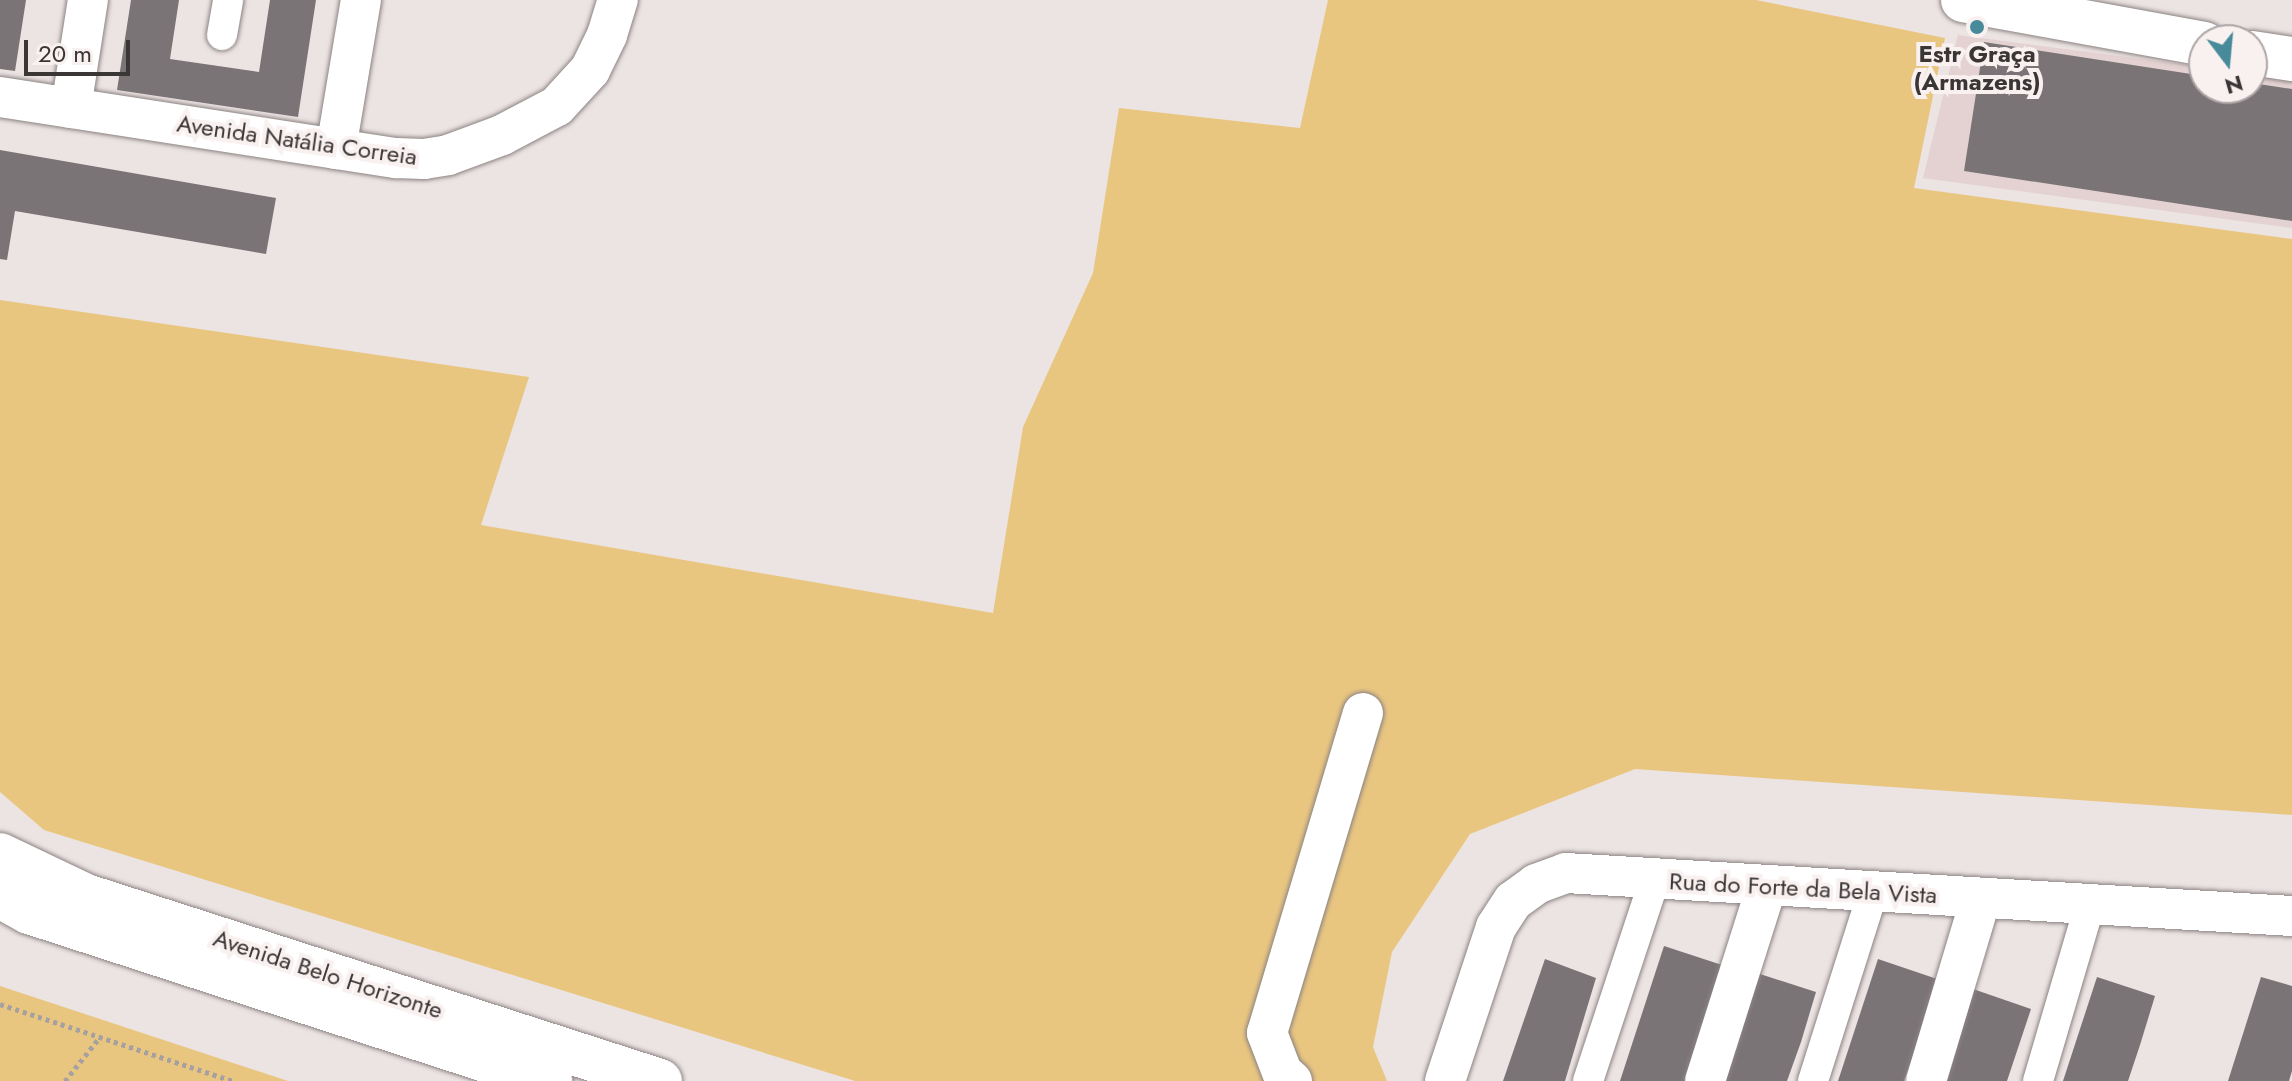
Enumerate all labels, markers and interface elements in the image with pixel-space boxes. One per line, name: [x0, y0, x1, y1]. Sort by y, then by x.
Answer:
marker: Estr Graça (Armazens): [1968, 18, 1986, 36]
scale bar: [28, 24, 134, 74]
north arrow: [2188, 24, 2268, 104]
text: 20 m: [38, 36, 92, 71]
place label: Estr Graça (Armazens): [1913, 40, 2041, 96]
text: N: [2221, 67, 2247, 103]
street label: Avenida Natália Correia: [175, 109, 419, 171]
street label: Rua do Forte da Bela Vista: [1668, 867, 1938, 909]
street label: Avenida Belo Horizonte: [210, 923, 446, 1025]

